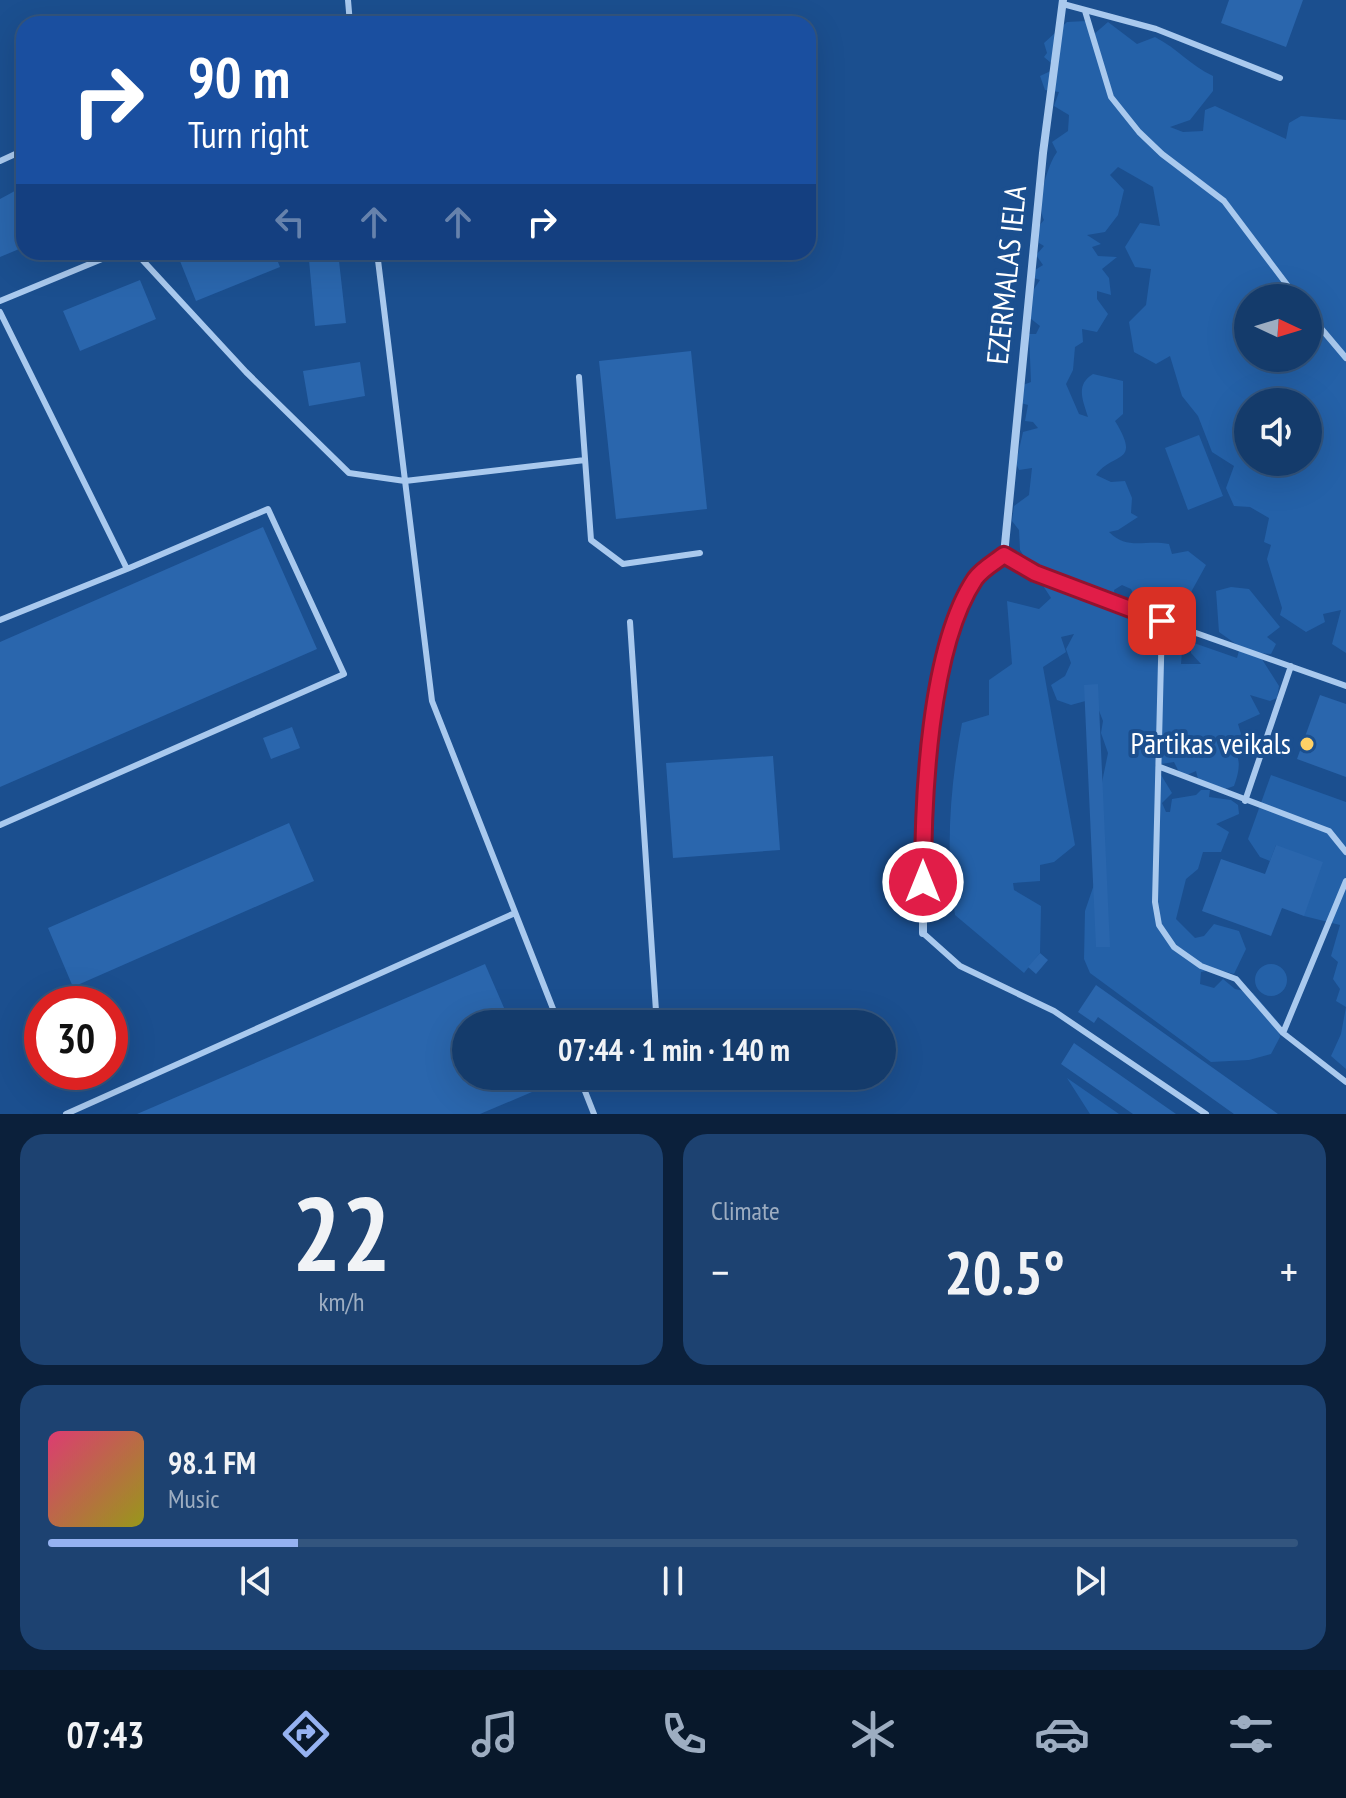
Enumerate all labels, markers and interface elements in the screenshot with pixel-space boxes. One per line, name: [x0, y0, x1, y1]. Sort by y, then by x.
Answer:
text: 90 m: [188, 41, 290, 113]
icon: right: [56, 48, 160, 152]
text: Turn right: [188, 111, 309, 158]
street label: EZERMALAS IELA: [977, 183, 1034, 366]
icon: left: [268, 200, 312, 244]
icon: ahead: [352, 200, 396, 244]
icon: ahead: [436, 200, 480, 244]
icon: right: [520, 200, 564, 244]
north arrow: [1234, 284, 1322, 372]
map controls: [1234, 284, 1322, 476]
button: sound: [1234, 388, 1322, 476]
pin: [1128, 587, 1196, 655]
icon: arrive: [1140, 599, 1184, 643]
place label: Pārtikas veikals: [1130, 723, 1291, 762]
marker: Pārtikas veikals: [1298, 735, 1316, 753]
position arrow: [881, 840, 965, 924]
speed limit sign: 30: [24, 986, 128, 1090]
text: 07:44 · 1 min · 140 m: [558, 1030, 790, 1069]
text: 22: [292, 1165, 391, 1300]
text: Climate: [711, 1194, 780, 1227]
text: 20.5°: [944, 1233, 1065, 1311]
text: −: [711, 1243, 729, 1300]
text: +: [1280, 1243, 1298, 1300]
text: km/h: [318, 1285, 365, 1318]
text: 98.1 FM: [168, 1443, 256, 1482]
text: Music: [168, 1482, 220, 1515]
icon: previous: [234, 1559, 278, 1603]
icon: pause: [651, 1559, 695, 1603]
icon: next: [1068, 1559, 1112, 1603]
icon: directions: [278, 1706, 334, 1762]
icon: music: [467, 1706, 523, 1762]
icon: phone: [656, 1706, 712, 1762]
icon: climate: [845, 1706, 901, 1762]
icon: car: [1034, 1706, 1090, 1762]
icon: filters: [1223, 1706, 1279, 1762]
text: 07:43: [67, 1711, 144, 1758]

